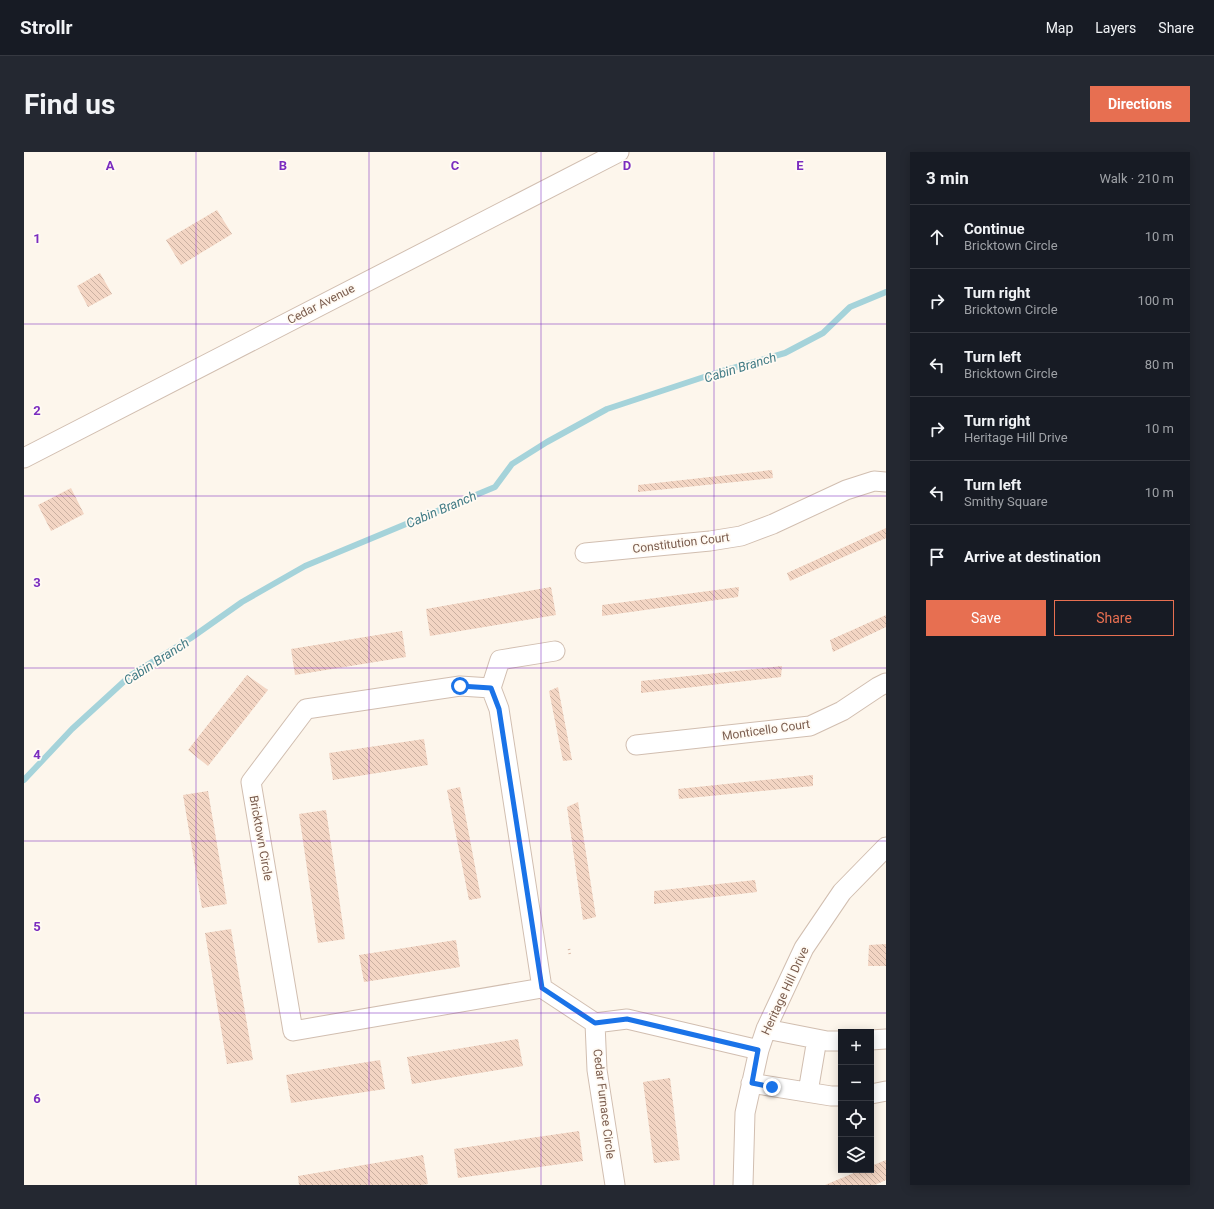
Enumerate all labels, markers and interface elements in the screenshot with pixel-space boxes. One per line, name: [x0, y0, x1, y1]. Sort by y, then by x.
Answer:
text: Strollr: [20, 16, 73, 39]
text: Map: [1046, 20, 1073, 36]
text: Layers: [1095, 20, 1136, 36]
text: Share: [1158, 20, 1194, 36]
button: Directions: [1090, 86, 1190, 122]
text: Find us: [24, 88, 115, 121]
text: A: [106, 158, 115, 173]
text: B: [279, 158, 287, 173]
text: C: [451, 158, 460, 173]
text: D: [623, 158, 631, 173]
text: E: [796, 158, 804, 173]
text: 3 min: [926, 168, 969, 188]
text: Walk · 210 m: [1099, 171, 1174, 186]
text: Continue: [964, 220, 1025, 238]
icon: ahead: [926, 226, 948, 248]
text: 10 m: [1145, 229, 1174, 244]
text: 1: [33, 231, 41, 246]
text: Bricktown Circle: [964, 238, 1058, 253]
street label: Cedar Avenue: [285, 281, 357, 327]
text: Turn right: [964, 284, 1030, 302]
icon: right: [926, 290, 948, 312]
text: 100 m: [1137, 293, 1174, 308]
text: Bricktown Circle: [964, 302, 1058, 317]
text: Turn left: [964, 348, 1021, 366]
water label: Cabin Branch: [702, 349, 778, 386]
icon: left: [926, 354, 948, 376]
text: 80 m: [1145, 357, 1174, 372]
text: Bricktown Circle: [964, 366, 1058, 381]
text: 2: [33, 403, 41, 418]
text: Turn right: [964, 412, 1030, 430]
icon: right: [926, 418, 948, 440]
text: 10 m: [1145, 421, 1174, 436]
text: Heritage Hill Drive: [964, 430, 1068, 445]
text: Turn left: [964, 476, 1021, 494]
icon: left: [926, 482, 948, 504]
text: 10 m: [1145, 485, 1174, 500]
water label: Cabin Branch: [404, 488, 479, 531]
text: Smithy Square: [964, 494, 1048, 509]
street label: Constitution Court: [632, 530, 730, 556]
icon: arrive: [926, 546, 948, 568]
text: Arrive at destination: [964, 548, 1101, 566]
text: 3: [33, 575, 41, 590]
button: Save: [926, 600, 1046, 636]
button: Share: [1054, 600, 1174, 636]
water label: Cabin Branch: [121, 635, 192, 688]
route start: [451, 677, 469, 695]
street label: Monticello Court: [721, 717, 811, 743]
text: 4: [33, 747, 41, 762]
street label: Bricktown Circle: [247, 794, 275, 882]
text: 5: [33, 919, 41, 934]
street label: Heritage Hill Drive: [758, 945, 812, 1037]
map controls: [838, 1029, 874, 1173]
button: +: [838, 1029, 874, 1065]
street label: Cedar Furnace Circle: [590, 1048, 618, 1160]
button: −: [838, 1065, 874, 1101]
route end: [763, 1078, 781, 1096]
text: 6: [33, 1091, 41, 1106]
button: locate: [838, 1101, 874, 1137]
button: layers: [838, 1137, 874, 1173]

